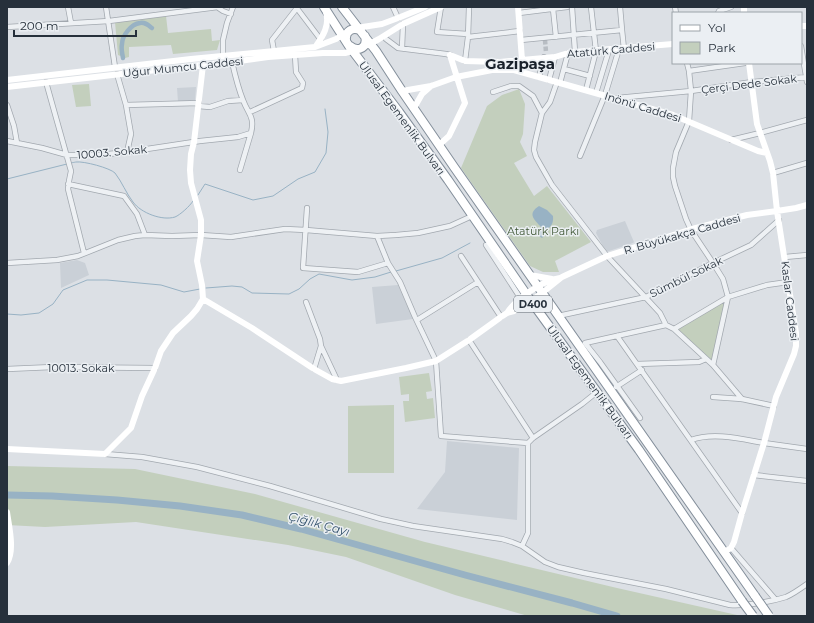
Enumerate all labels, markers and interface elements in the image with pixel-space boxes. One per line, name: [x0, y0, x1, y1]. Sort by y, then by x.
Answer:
scale bar: [14, 12, 136, 38]
legend: [672, 12, 802, 64]
text: 200 m: [20, 18, 59, 33]
text: Yol: [708, 20, 726, 35]
street label: Atatürk Caddesi: [566, 39, 656, 61]
text: Park: [708, 40, 736, 55]
street label: Uğur Mumcu Caddesi: [122, 54, 244, 80]
district label: Gazipaşa: [485, 54, 555, 73]
street label: Ulusal Egemenlik Bulvarı: [356, 58, 448, 178]
street label: Çerçi Dede Sokak: [700, 71, 798, 97]
street label: Inönü Caddesi: [603, 89, 683, 125]
street label: 10003. Sokak: [76, 142, 148, 162]
street label: R. Büyükakça Caddesi: [622, 211, 742, 257]
park label: Atatürk Parkı: [507, 224, 579, 238]
street label: Sümbül Sokak: [647, 253, 725, 301]
street label: Kaslar Caddesi: [778, 260, 802, 342]
road number: D400: [514, 296, 552, 312]
street label: Ulusal Egemenlik Bulvarı: [544, 322, 636, 442]
street label: 10013. Sokak: [47, 361, 115, 375]
water label: Çığlık Çayı: [287, 508, 351, 539]

